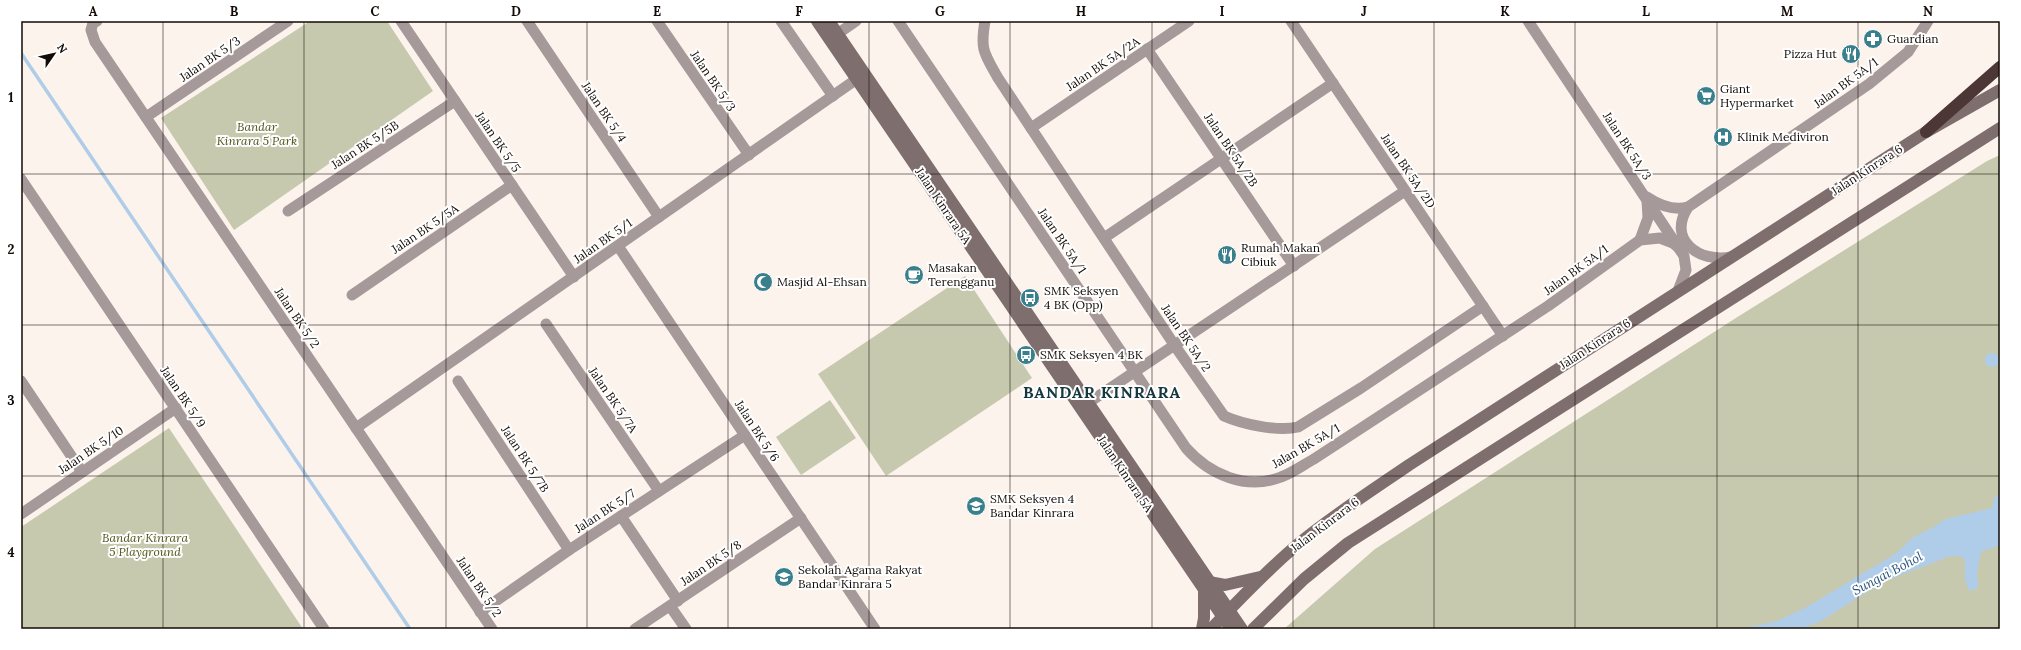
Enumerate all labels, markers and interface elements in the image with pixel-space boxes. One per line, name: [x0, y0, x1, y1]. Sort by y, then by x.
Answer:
text: A: [89, 3, 98, 20]
text: B: [230, 3, 239, 20]
text: C: [371, 3, 380, 20]
text: D: [511, 3, 521, 20]
text: E: [653, 3, 661, 20]
text: F: [795, 3, 803, 20]
text: G: [935, 3, 945, 20]
text: H: [1076, 3, 1086, 20]
text: I: [1219, 3, 1225, 20]
text: J: [1361, 3, 1367, 20]
text: K: [1500, 3, 1510, 20]
text: L: [1642, 3, 1650, 20]
text: M: [1781, 3, 1794, 20]
text: N: [1923, 3, 1933, 20]
pharmacy icon: Guardian: [1862, 28, 1884, 50]
place label: Guardian: [1887, 31, 1939, 46]
street label: Jalan BK 5/3: [176, 33, 244, 86]
street label: Jalan BK 5A/2A: [1062, 33, 1143, 95]
north arrow: [34, 34, 74, 74]
text: N: [54, 41, 71, 56]
restaurant icon: Pizza Hut: [1840, 43, 1862, 65]
place label: Pizza Hut: [1784, 46, 1837, 61]
street label: Jalan BK 5/3: [686, 47, 739, 115]
street label: Jalan BK 5A/1: [1810, 54, 1881, 112]
street label: Jalan BK 5/4: [577, 78, 630, 146]
place label: Giant Hypermarket: [1720, 81, 1794, 110]
supermarket icon: Giant Hypermarket: [1695, 85, 1717, 107]
text: 1: [8, 89, 14, 106]
street label: Jalan BK 5/5: [471, 108, 524, 175]
street label: Jalan BK 5A/3: [1598, 108, 1655, 183]
street label: Jalan BK 5A/2B: [1200, 109, 1261, 190]
street label: Jalan BK 5/5B: [327, 117, 402, 173]
park label: Bandar Kinrara 5 Park: [217, 119, 297, 148]
hospital icon: Klinik Mediviron: [1712, 126, 1734, 148]
place label: Klinik Mediviron: [1737, 129, 1829, 144]
street label: Jalan BK 5A/2D: [1377, 130, 1439, 212]
street label: Jalan Kinrara 6: [1827, 141, 1905, 199]
street label: Jalan Kinrara 5A: [912, 164, 975, 247]
street label: Jalan BK 5/5A: [388, 200, 462, 258]
street label: Jalan BK 5A/1: [1034, 204, 1090, 277]
street label: Jalan BK 5/1: [570, 215, 635, 268]
place label: Rumah Makan Cibiuk: [1241, 240, 1320, 269]
text: 2: [8, 241, 15, 258]
street label: Jalan BK 5A/1: [1540, 241, 1611, 299]
restaurant icon: Rumah Makan Cibiuk: [1216, 244, 1238, 266]
place label: Masakan Terengganu: [928, 260, 994, 289]
cafe icon: Masakan Terengganu: [903, 264, 925, 286]
mosque icon: Masjid Al-Ehsan: [752, 271, 774, 293]
place label: Masjid Al-Ehsan: [777, 274, 867, 289]
place label: SMK Seksyen 4 BK (Opp): [1044, 283, 1119, 313]
street label: Jalan BK 5/2: [270, 284, 323, 351]
bus stop icon: SMK Seksyen 4 BK (Opp): [1019, 287, 1041, 309]
street label: Jalan BK 5A/2: [1157, 300, 1214, 375]
street label: Jalan Kinrara 6: [1555, 315, 1633, 373]
bus stop icon: SMK Seksyen 4 BK: [1015, 344, 1037, 366]
place label: SMK Seksyen 4 BK: [1040, 347, 1144, 362]
street label: Jalan BK 5/9: [156, 363, 209, 431]
street label: Jalan BK 5/7A: [584, 363, 641, 436]
district label: BANDAR KINRARA: [1023, 382, 1181, 402]
text: 3: [7, 392, 15, 409]
street label: Jalan BK 5/6: [731, 396, 783, 465]
street label: Jalan BK 5A/1: [1268, 420, 1343, 472]
street label: Jalan BK 5/10: [54, 422, 127, 478]
street label: Jalan BK 5/7B: [497, 422, 553, 495]
street label: Jalan Kinrara 5A: [1094, 432, 1157, 515]
street label: Jalan BK 5/7: [571, 485, 639, 537]
place label: SMK Seksyen 4 Bandar Kinrara: [990, 491, 1075, 520]
street label: Jalan Kinrara 6: [1287, 494, 1362, 556]
school or university icon: SMK Seksyen 4 Bandar Kinrara: [965, 495, 987, 517]
park label: Bandar Kinrara 5 Playground: [102, 530, 188, 559]
street label: Jalan BK 5/8: [677, 537, 745, 590]
text: 4: [7, 544, 15, 561]
water label: Sungai Bohol: [1849, 548, 1926, 599]
street label: Jalan BK 5/2: [452, 553, 505, 620]
place label: Sekolah Agama Rakyat Bandar Kinrara 5: [798, 562, 923, 591]
school or university icon: Sekolah Agama Rakyat Bandar Kinrara 5: [773, 566, 795, 588]

